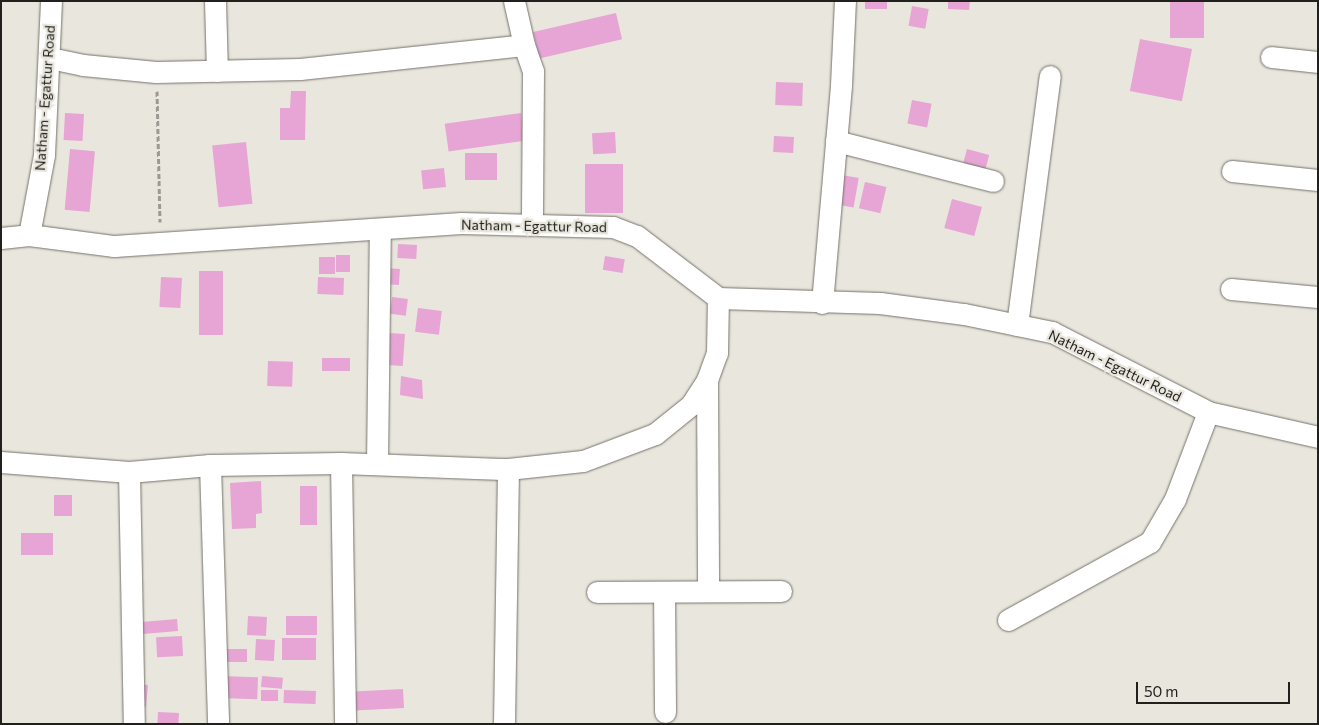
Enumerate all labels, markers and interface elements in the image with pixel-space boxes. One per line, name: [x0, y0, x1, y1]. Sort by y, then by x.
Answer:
street label: Natham - Egattur Road: [32, 25, 58, 171]
street label: Natham - Egattur Road: [461, 216, 607, 236]
street label: Natham - Egattur Road: [1046, 326, 1184, 406]
scale bar: [1139, 672, 1293, 704]
text: 50 m: [1144, 682, 1178, 700]

